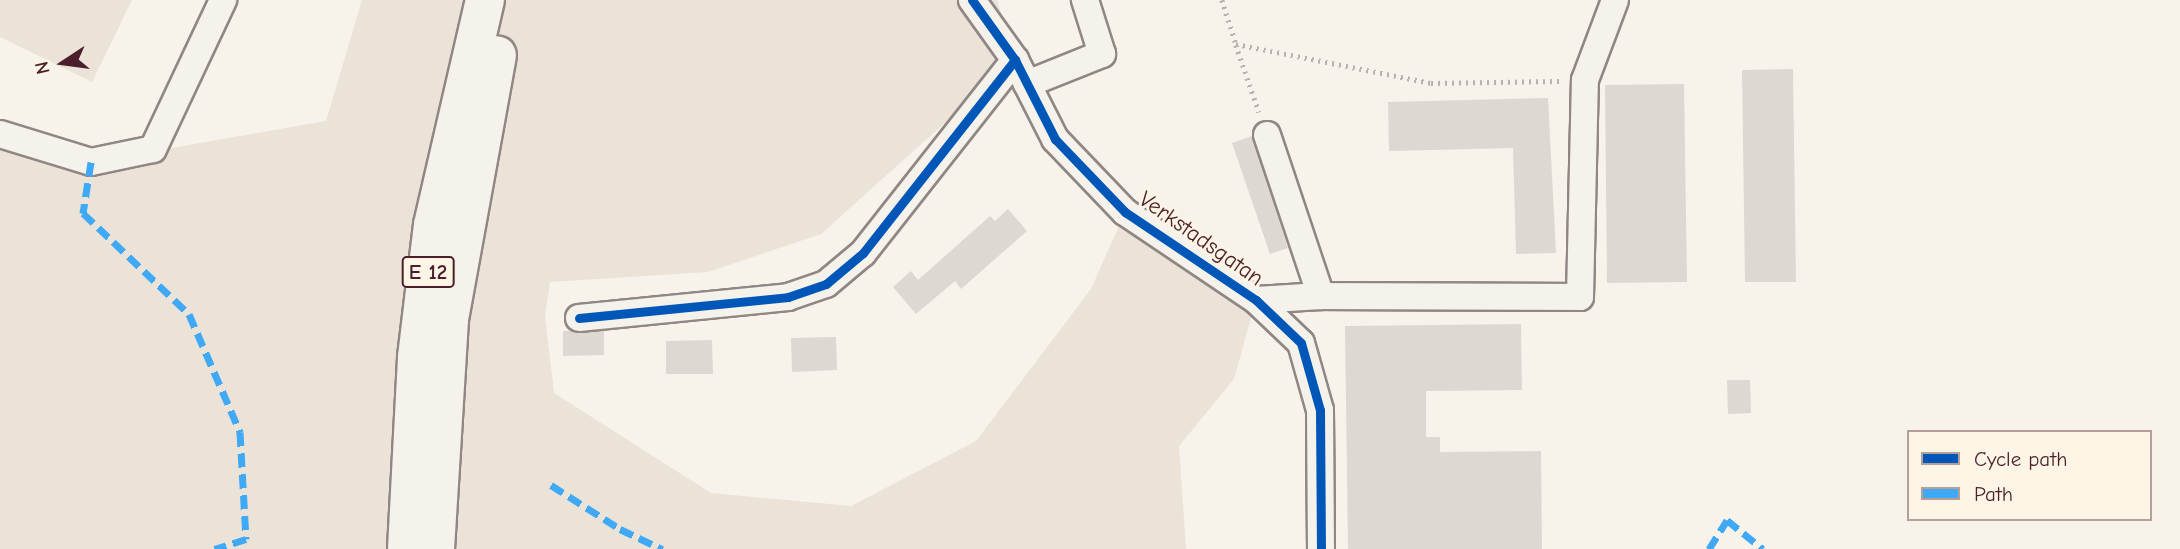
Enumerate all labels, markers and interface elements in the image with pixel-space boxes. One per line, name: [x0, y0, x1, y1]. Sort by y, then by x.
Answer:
north arrow: [28, 28, 98, 98]
text: N: [30, 59, 55, 76]
street label: Verkstadsgatan: [1133, 186, 1269, 292]
road number: E 12: [400, 254, 456, 290]
legend: [1907, 430, 2152, 521]
text: Cycle path: [1974, 447, 2067, 471]
text: Path: [1974, 482, 2013, 506]

